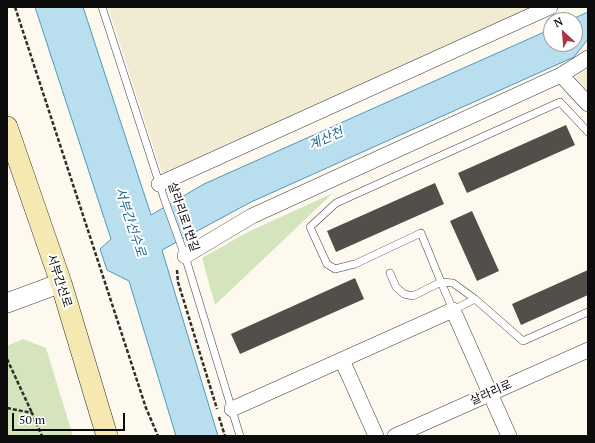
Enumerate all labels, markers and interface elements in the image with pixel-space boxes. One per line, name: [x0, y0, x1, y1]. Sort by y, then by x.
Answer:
north arrow: [543, 12, 583, 52]
text: N: [551, 14, 565, 30]
water label: 계산천: [306, 125, 346, 153]
street label: 살라리로1번길: [164, 180, 202, 254]
water label: 서부간선수로: [111, 185, 149, 259]
street label: 서부간선로: [44, 253, 74, 309]
street label: 살라리로: [468, 377, 514, 409]
scale bar: [14, 405, 127, 431]
text: 50 m: [19, 412, 45, 427]

